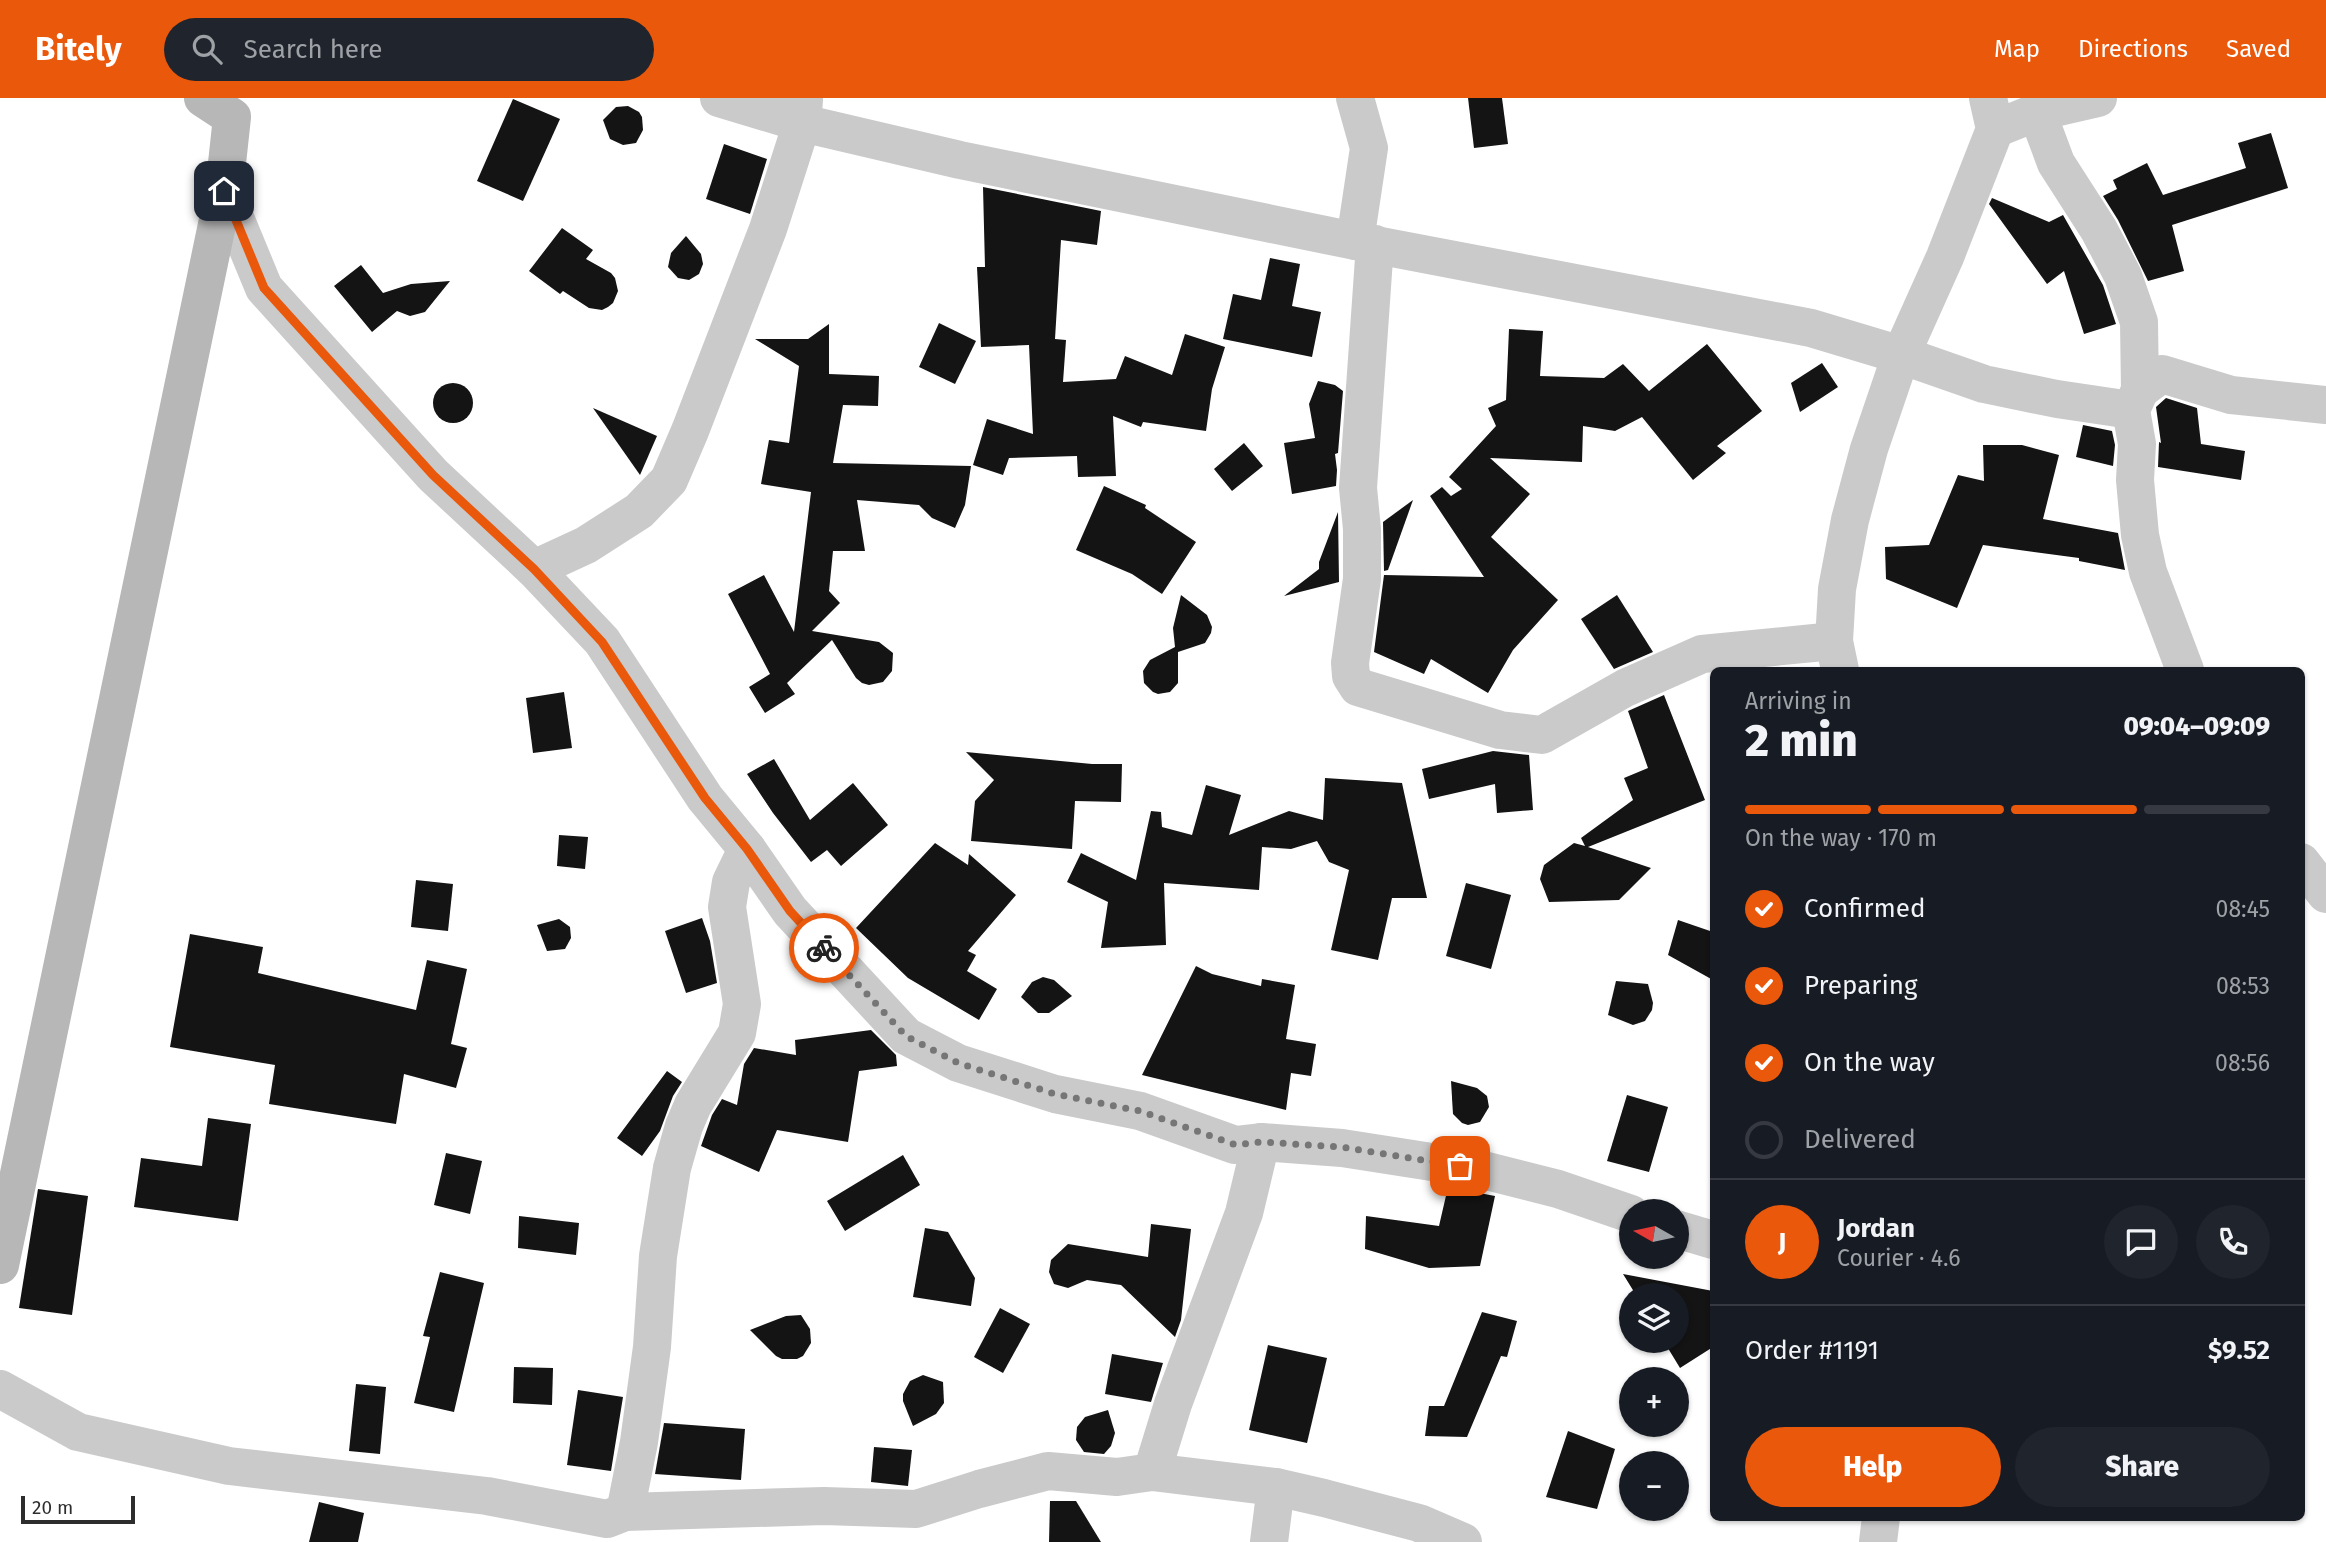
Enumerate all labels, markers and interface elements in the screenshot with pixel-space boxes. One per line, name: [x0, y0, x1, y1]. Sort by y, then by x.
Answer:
search box: [164, 18, 654, 81]
text: Bitely: [35, 29, 122, 69]
icon: search: [188, 30, 226, 68]
text: Search here: [244, 34, 382, 65]
text: Map: [1994, 35, 2040, 63]
text: Directions: [2078, 35, 2188, 63]
text: Saved: [2226, 35, 2291, 63]
pin: [194, 161, 254, 221]
icon: home: [205, 172, 243, 210]
text: Arriving in: [1745, 687, 1852, 715]
text: 09:04–09:09: [2124, 711, 2270, 742]
text: 2 min: [1745, 713, 1858, 768]
text: On the way · 170 m: [1745, 824, 1937, 852]
icon: check: [1745, 890, 1783, 928]
text: Confirmed: [1804, 893, 1925, 924]
text: 08:45: [2216, 895, 2270, 923]
courier: [789, 913, 859, 983]
icon: bike: [805, 929, 843, 967]
icon: check: [1745, 967, 1783, 1005]
text: Preparing: [1804, 970, 1917, 1001]
text: 08:53: [2216, 972, 2270, 1000]
icon: check: [1745, 1044, 1783, 1082]
text: On the way: [1804, 1047, 1935, 1078]
text: 08:56: [2215, 1049, 2270, 1077]
text: Delivered: [1804, 1124, 1916, 1155]
pin: [1430, 1136, 1490, 1196]
icon: bag: [1441, 1147, 1479, 1185]
north arrow: [1619, 1199, 1689, 1269]
map controls: [1619, 1199, 1689, 1521]
button: chat: [2104, 1205, 2178, 1279]
button: phone: [2196, 1205, 2270, 1279]
text: Jordan: [1837, 1213, 1915, 1244]
text: J: [1778, 1227, 1786, 1258]
text: Courier · 4.6: [1837, 1244, 1961, 1272]
button: layers: [1619, 1283, 1689, 1353]
text: Order #1191: [1745, 1335, 1879, 1366]
text: $9.52: [2208, 1335, 2270, 1366]
button: +: [1619, 1367, 1689, 1437]
button: Help: [1745, 1427, 2001, 1507]
button: Share: [2015, 1427, 2270, 1507]
button: −: [1619, 1451, 1689, 1521]
scale bar: [21, 1493, 135, 1525]
text: 20 m: [32, 1496, 73, 1519]

